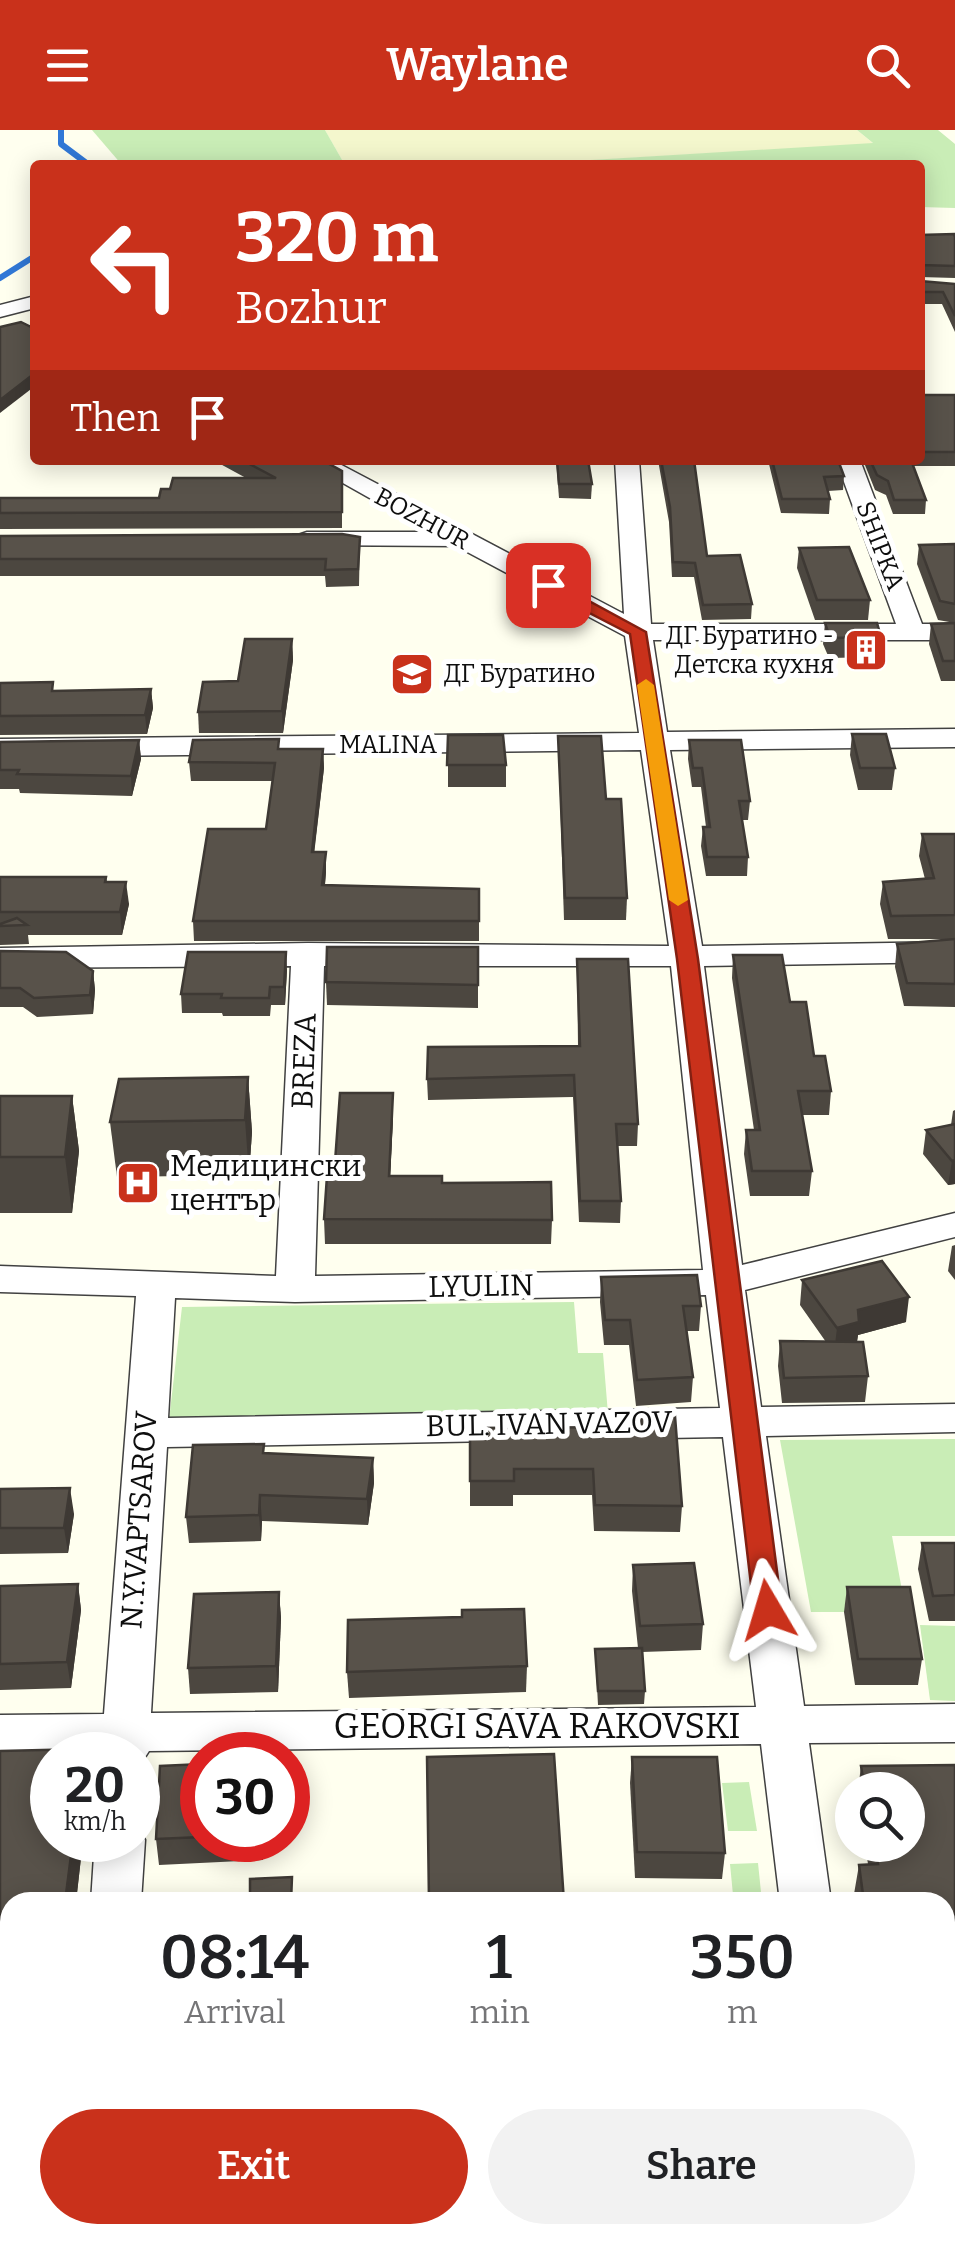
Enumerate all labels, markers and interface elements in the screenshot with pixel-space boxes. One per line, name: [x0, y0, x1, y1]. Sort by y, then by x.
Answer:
icon: menu: [40, 38, 95, 93]
text: Waylane: [386, 38, 569, 92]
icon: search: [860, 38, 915, 93]
text: 320 m: [235, 196, 439, 280]
icon: left: [70, 200, 200, 330]
text: Bozhur: [235, 281, 387, 335]
icon: arrive: [180, 390, 235, 445]
text: Then: [70, 395, 160, 441]
street label: BOZHUR: [369, 482, 475, 556]
street label: SHIPKA: [849, 497, 911, 595]
pin: [506, 543, 591, 628]
icon: arrive: [521, 558, 576, 613]
place label: ДГ Буратино - Детска кухня: [666, 621, 834, 680]
building icon: ДГ Буратино - Детска кухня: [843, 627, 889, 673]
school or university icon: ДГ Буратино: [389, 651, 435, 697]
place label: ДГ Буратино: [444, 659, 595, 689]
street label: MALINA: [339, 730, 437, 760]
street label: BREZA: [284, 1012, 324, 1110]
place label: Медицински център: [170, 1148, 361, 1218]
hospital icon: Медицински център: [115, 1160, 161, 1206]
street label: LYULIN: [428, 1267, 534, 1305]
street label: BUL. IVAN VAZOV: [425, 1404, 673, 1444]
street label: N.Y.VAPTSAROV: [113, 1410, 165, 1630]
position arrow: [716, 1558, 820, 1662]
street label: GEORGI SAVA RAKOVSKI: [333, 1705, 741, 1747]
speed limit sign: 30: [180, 1732, 310, 1862]
text: 20: [65, 1755, 125, 1815]
map controls: [835, 1772, 925, 1862]
button: search: [835, 1772, 925, 1862]
text: km/h: [64, 1807, 126, 1837]
text: 08:14: [160, 1922, 309, 1994]
text: 1: [487, 1922, 512, 1994]
text: 350: [690, 1922, 795, 1994]
text: Arrival: [184, 1993, 285, 2031]
text: min: [469, 1993, 530, 2031]
text: m: [727, 1993, 758, 2031]
button: Exit: [40, 2109, 468, 2224]
button: Share: [488, 2109, 915, 2224]

